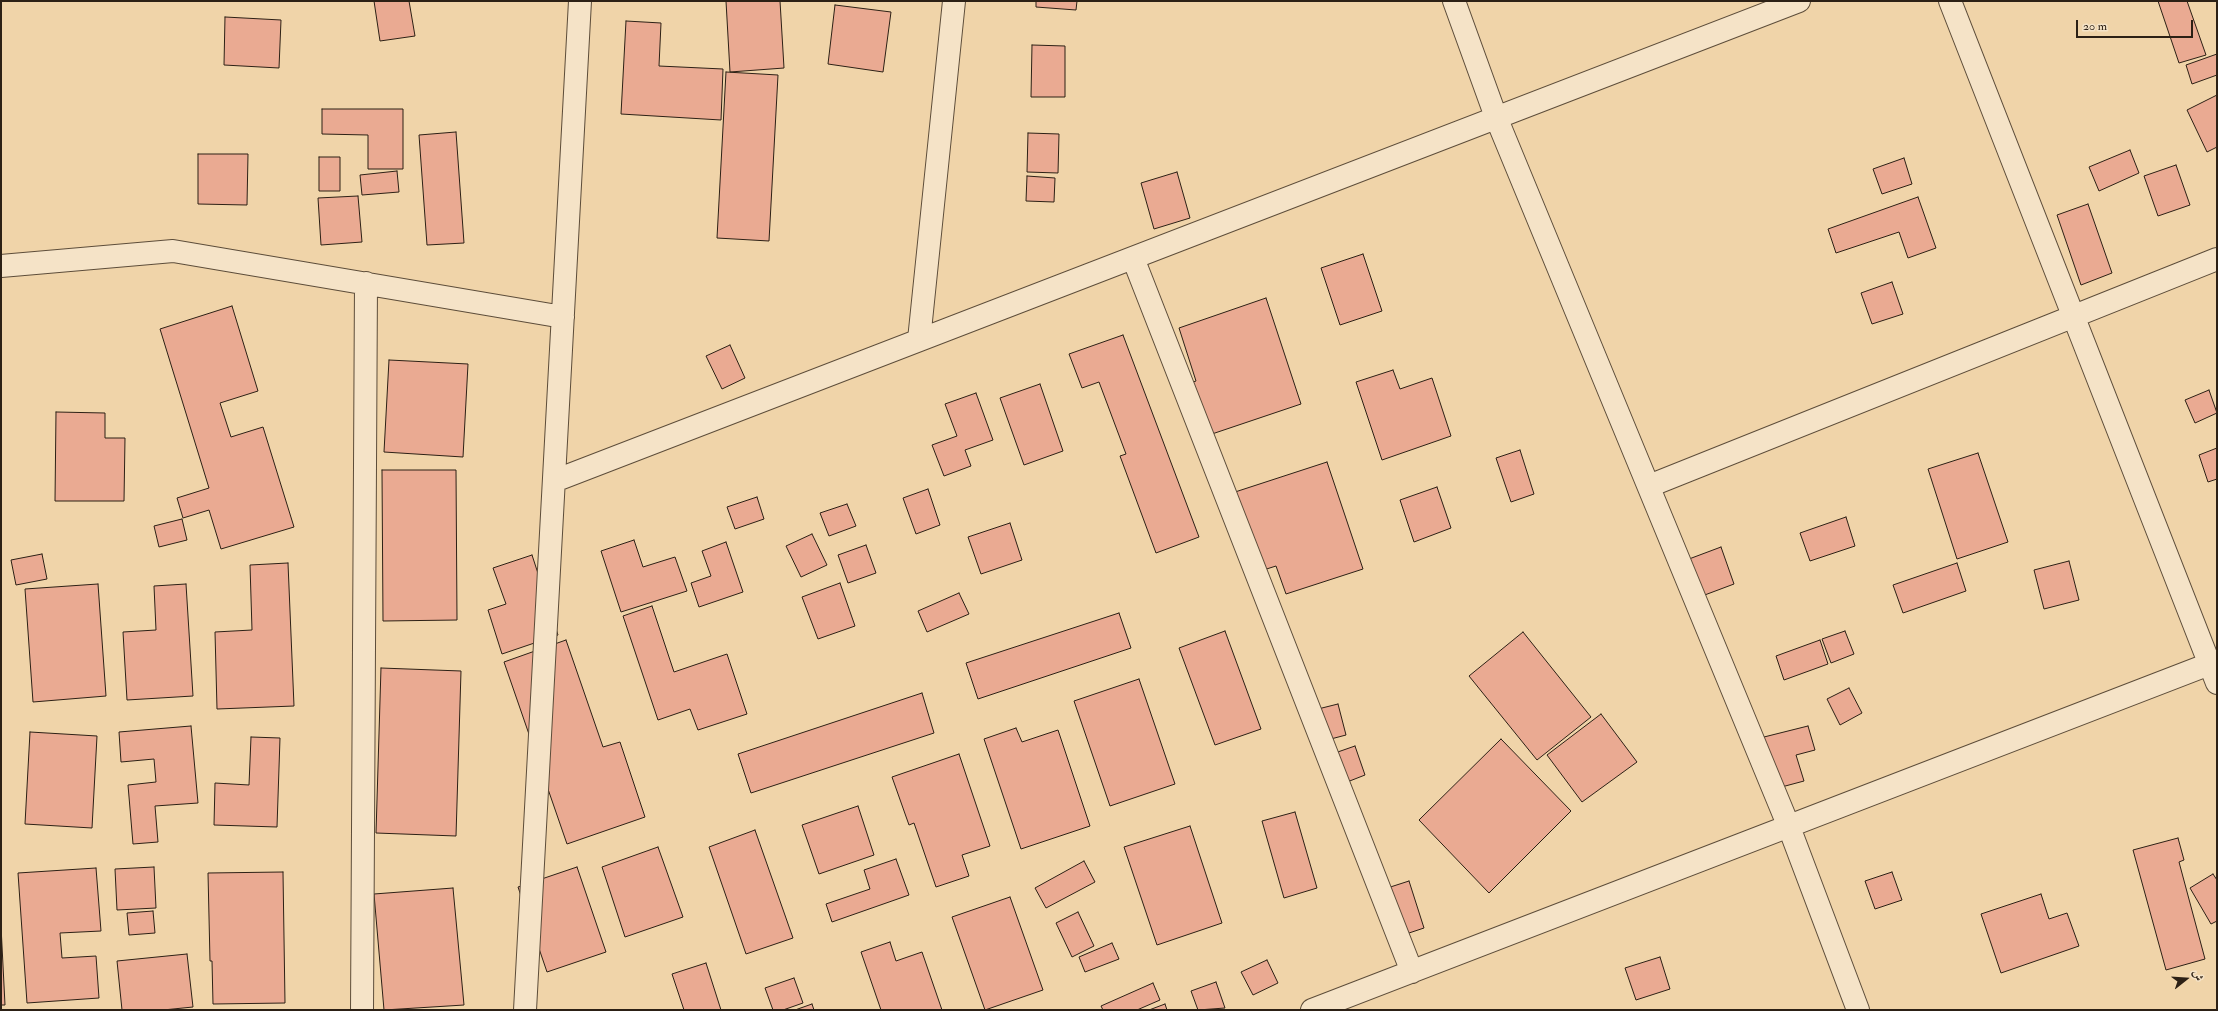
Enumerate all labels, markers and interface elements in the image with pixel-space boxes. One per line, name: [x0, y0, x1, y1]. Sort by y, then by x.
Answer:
scale bar: [2078, 12, 2195, 38]
text: 20 m: [2083, 19, 2107, 34]
north arrow: [2166, 959, 2206, 999]
text: ش: [2190, 968, 2206, 982]

